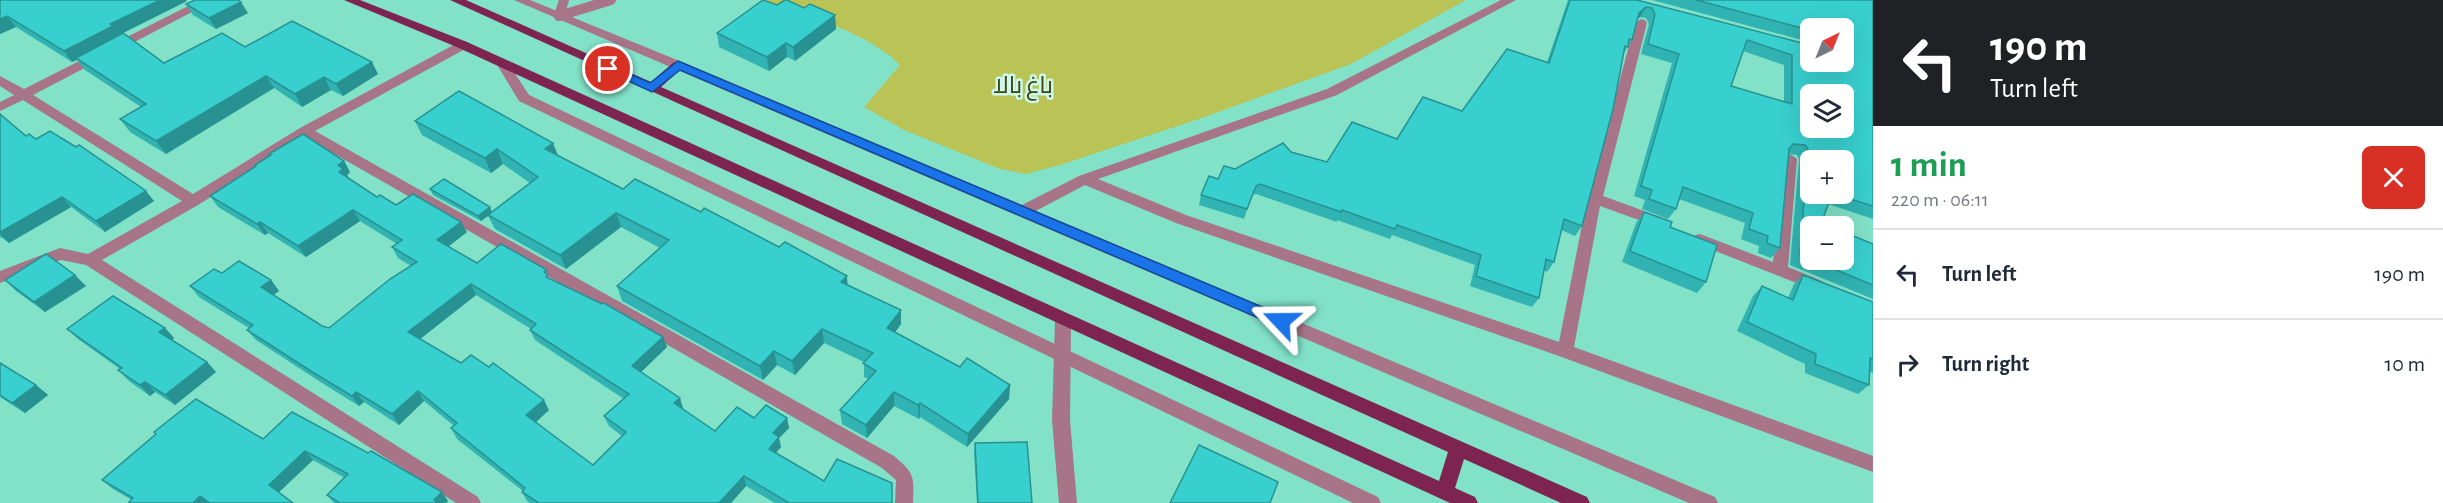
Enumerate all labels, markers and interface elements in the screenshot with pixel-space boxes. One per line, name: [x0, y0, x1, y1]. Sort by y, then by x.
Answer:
north arrow: [1800, 18, 1854, 72]
map controls: [1800, 18, 1854, 270]
icon: left: [1891, 24, 1969, 102]
text: 190 m: [1990, 26, 2088, 68]
pin: [582, 43, 633, 94]
icon: arrive: [591, 52, 624, 85]
park label: باغ بالا: [993, 74, 1053, 101]
text: Turn left: [1990, 75, 2078, 102]
button: layers: [1800, 84, 1854, 138]
button: close: [2362, 146, 2425, 209]
text: 1 min: [1891, 147, 1967, 183]
button: +: [1800, 150, 1854, 204]
text: 220 m · 06:11: [1891, 190, 1989, 210]
button: −: [1800, 216, 1854, 270]
icon: left: [1891, 258, 1924, 291]
text: Turn left: [1942, 263, 2016, 285]
text: 190 m: [2374, 263, 2425, 285]
position arrow: [1249, 289, 1313, 353]
icon: right: [1891, 348, 1924, 381]
text: Turn right: [1942, 353, 2029, 375]
text: 10 m: [2385, 353, 2425, 375]

